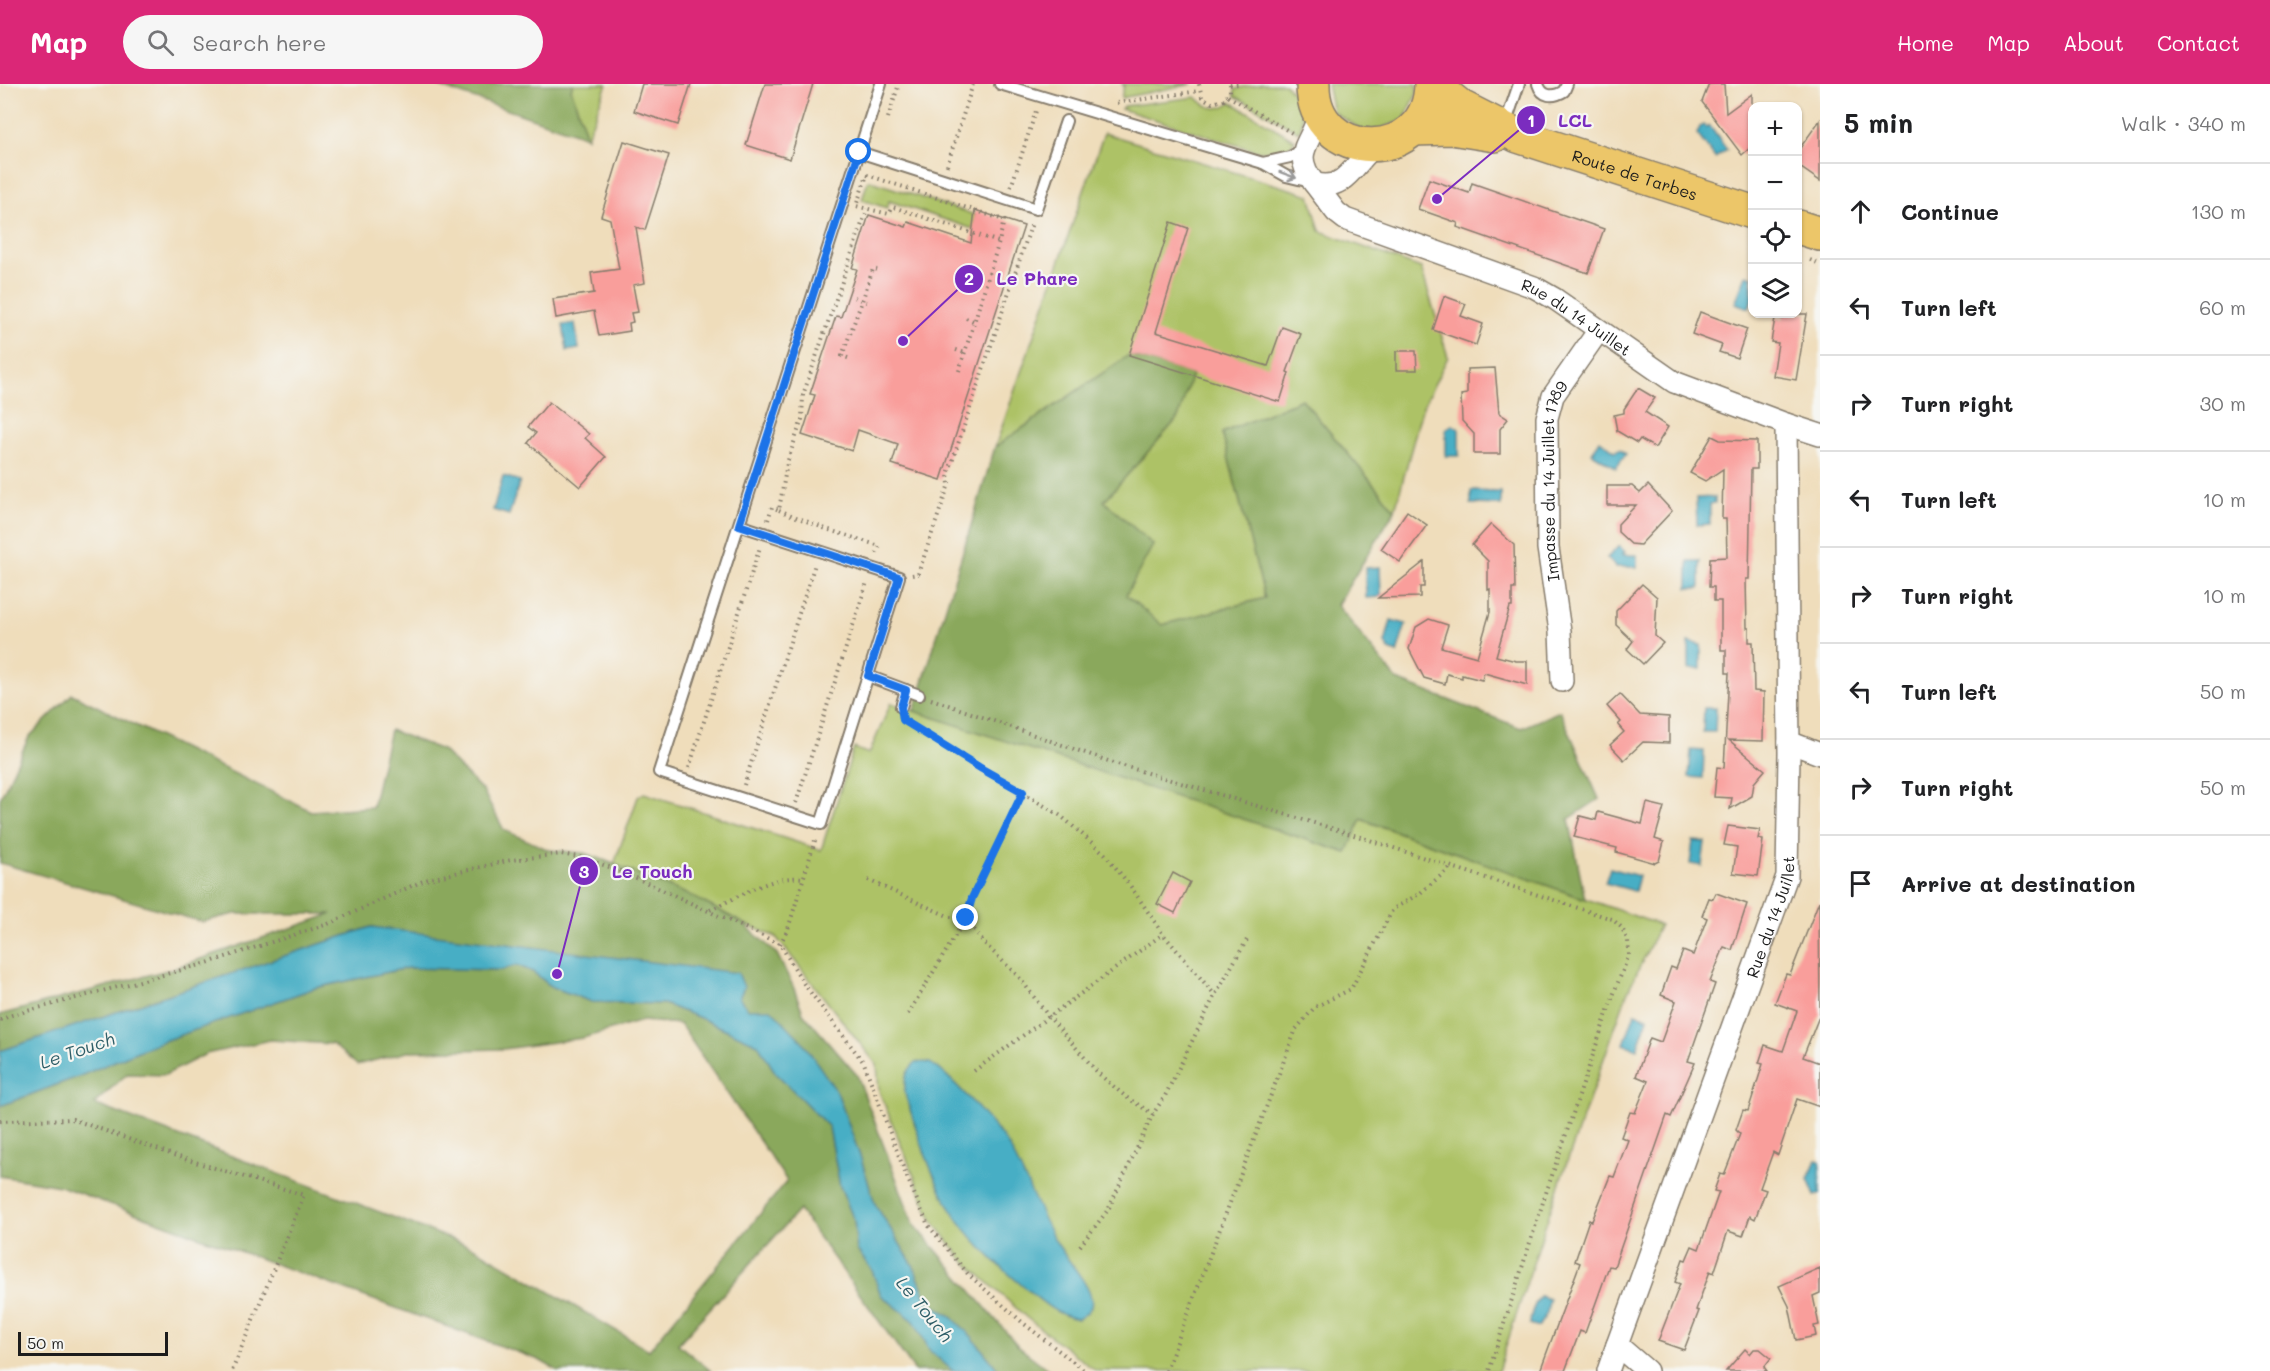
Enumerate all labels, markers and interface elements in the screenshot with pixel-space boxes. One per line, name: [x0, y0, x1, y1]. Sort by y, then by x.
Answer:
search box: [123, 15, 543, 69]
text: Map: [30, 24, 87, 60]
icon: search: [144, 26, 177, 59]
text: Search here: [192, 28, 326, 57]
text: Home: [1897, 29, 1954, 56]
text: Map: [1987, 29, 2030, 56]
text: About: [2063, 29, 2124, 56]
text: Contact: [2157, 29, 2240, 56]
callout: LCL: [1516, 102, 1604, 138]
map controls: [1748, 102, 1802, 318]
button: +: [1748, 102, 1802, 156]
text: 5 min: [1844, 106, 1913, 140]
text: 1: [1527, 108, 1535, 132]
text: LCL: [1558, 108, 1592, 132]
text: Walk · 340 m: [2121, 110, 2246, 136]
route start: [845, 138, 871, 164]
street label: Route de Tarbes: [1570, 144, 1700, 204]
button: −: [1748, 156, 1802, 210]
one-way arrow: [1278, 171, 1297, 182]
icon: ahead: [1844, 195, 1877, 228]
text: Continue: [1901, 197, 1999, 226]
text: 130 m: [2191, 198, 2246, 224]
button: locate: [1748, 210, 1802, 264]
callout: Le Phare: [954, 261, 1090, 297]
button: layers: [1748, 264, 1802, 318]
text: 2: [964, 266, 974, 290]
text: Le Phare: [996, 266, 1078, 290]
street label: Rue du 14 Juillet: [1519, 273, 1635, 360]
icon: left: [1844, 291, 1877, 324]
text: Turn left: [1901, 293, 1997, 322]
text: 60 m: [2199, 294, 2246, 320]
street label: Impasse du 14 Juillet 1789: [1537, 376, 1571, 583]
icon: right: [1844, 387, 1877, 420]
text: Turn right: [1901, 389, 2013, 418]
text: 30 m: [2200, 390, 2246, 416]
icon: left: [1844, 483, 1877, 516]
text: Turn left: [1901, 485, 1997, 514]
text: 10 m: [2202, 486, 2246, 512]
icon: right: [1844, 579, 1877, 612]
text: Turn right: [1901, 581, 2013, 610]
text: 10 m: [2202, 582, 2246, 608]
icon: left: [1844, 675, 1877, 708]
text: Turn left: [1901, 677, 1997, 706]
text: 50 m: [2200, 678, 2246, 704]
icon: right: [1844, 771, 1877, 804]
text: Turn right: [1901, 773, 2013, 802]
text: 50 m: [2200, 774, 2246, 800]
callout: Le Touch: [569, 853, 704, 889]
street label: Rue du 14 Juillet: [1741, 856, 1798, 980]
text: 3: [579, 859, 590, 883]
text: Le Touch: [612, 859, 692, 883]
icon: arrive: [1844, 867, 1877, 900]
text: Arrive at destination: [1901, 869, 2136, 898]
route end: [952, 904, 978, 930]
water label: Le Touch: [36, 1026, 118, 1074]
water label: Le Touch: [891, 1271, 959, 1347]
scale bar: [18, 1329, 168, 1356]
text: 50 m: [27, 1332, 64, 1353]

